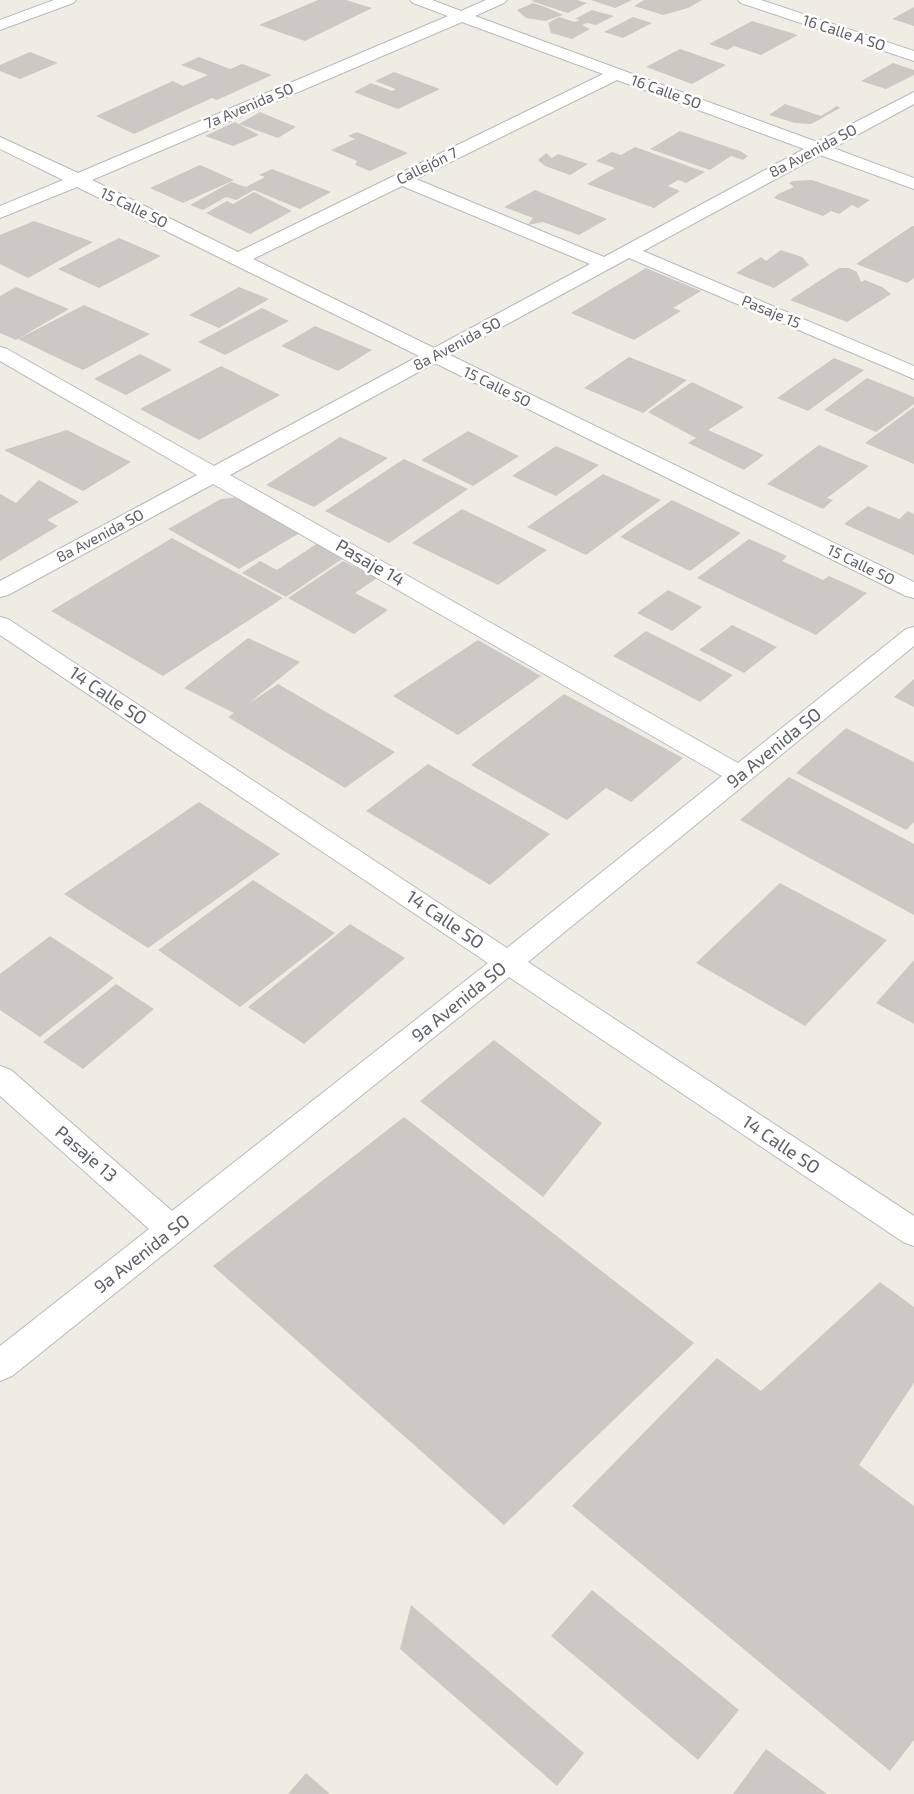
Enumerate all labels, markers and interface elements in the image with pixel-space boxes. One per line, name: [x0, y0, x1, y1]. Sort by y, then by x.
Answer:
street label: 16 Calle A SO: [800, 11, 888, 55]
street label: 16 Calle SO: [628, 71, 704, 113]
street label: 7a Avenida SO: [202, 79, 296, 133]
street label: 8a Avenida SO: [766, 120, 860, 182]
street label: Callejón 7: [394, 143, 460, 189]
street label: 15 Calle SO: [97, 184, 171, 232]
street label: Pasaje 15: [739, 292, 803, 332]
street label: 8a Avenida SO: [410, 313, 504, 375]
street label: 15 Calle SO: [460, 363, 534, 411]
street label: 8a Avenida SO: [53, 505, 147, 567]
street label: Pasaje 14: [332, 535, 408, 591]
street label: 15 Calle SO: [824, 541, 898, 589]
street label: 14 Calle SO: [65, 662, 151, 730]
street label: 9a Avenida SO: [722, 703, 826, 793]
street label: 14 Calle SO: [402, 886, 488, 954]
street label: 9a Avenida SO: [407, 957, 511, 1047]
street label: 14 Calle SO: [738, 1111, 824, 1179]
street label: Pasaje 13: [51, 1121, 121, 1187]
street label: 9a Avenida SO: [90, 1210, 194, 1298]

